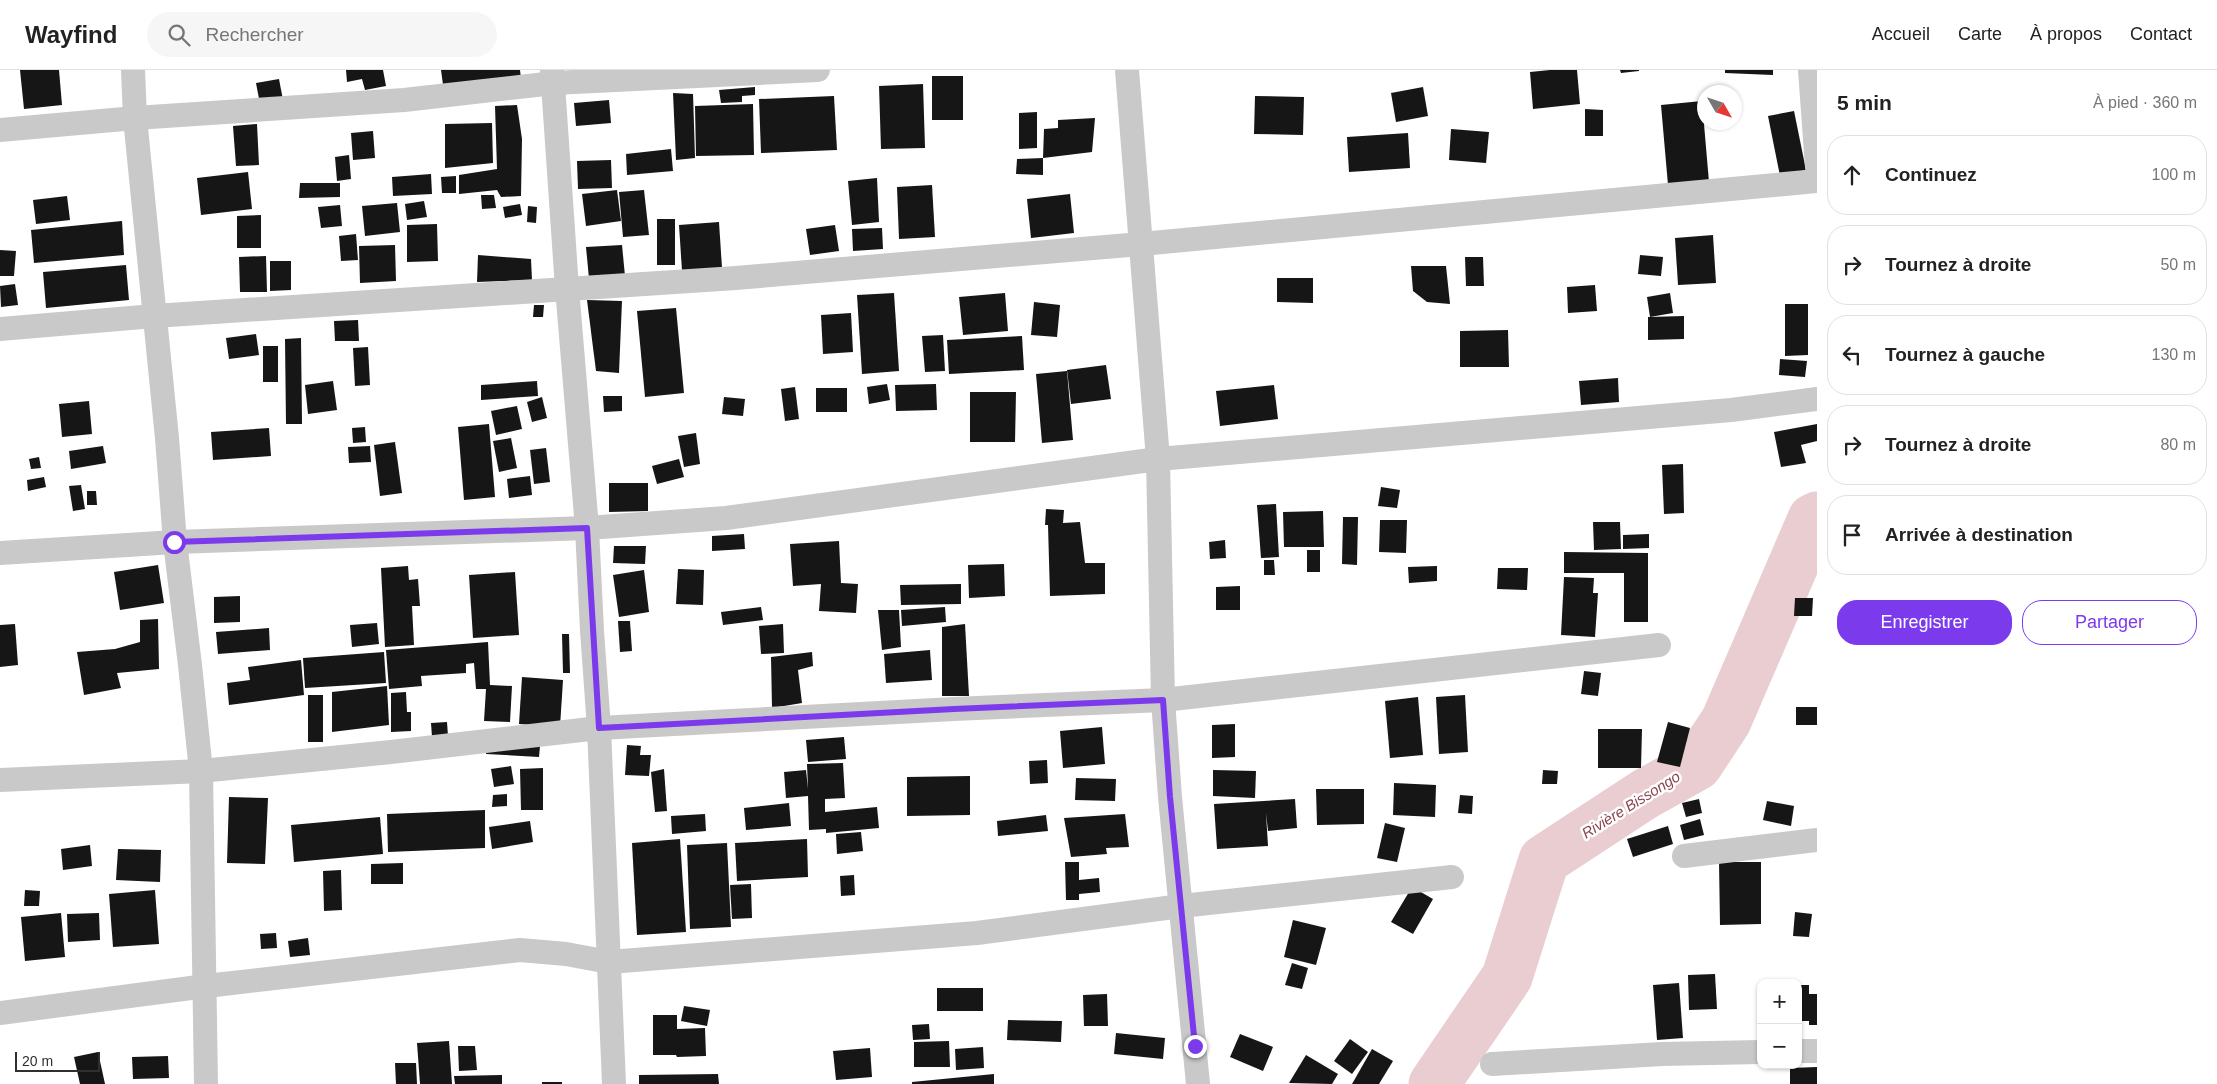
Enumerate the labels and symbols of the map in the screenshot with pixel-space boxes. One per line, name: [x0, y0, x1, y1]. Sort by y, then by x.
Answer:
north arrow: [1697, 85, 1742, 130]
route start: [163, 531, 186, 554]
water label: Rivière Bissongo: [1579, 768, 1683, 842]
route end: [1184, 1035, 1207, 1058]
scale bar: [15, 1049, 100, 1072]

